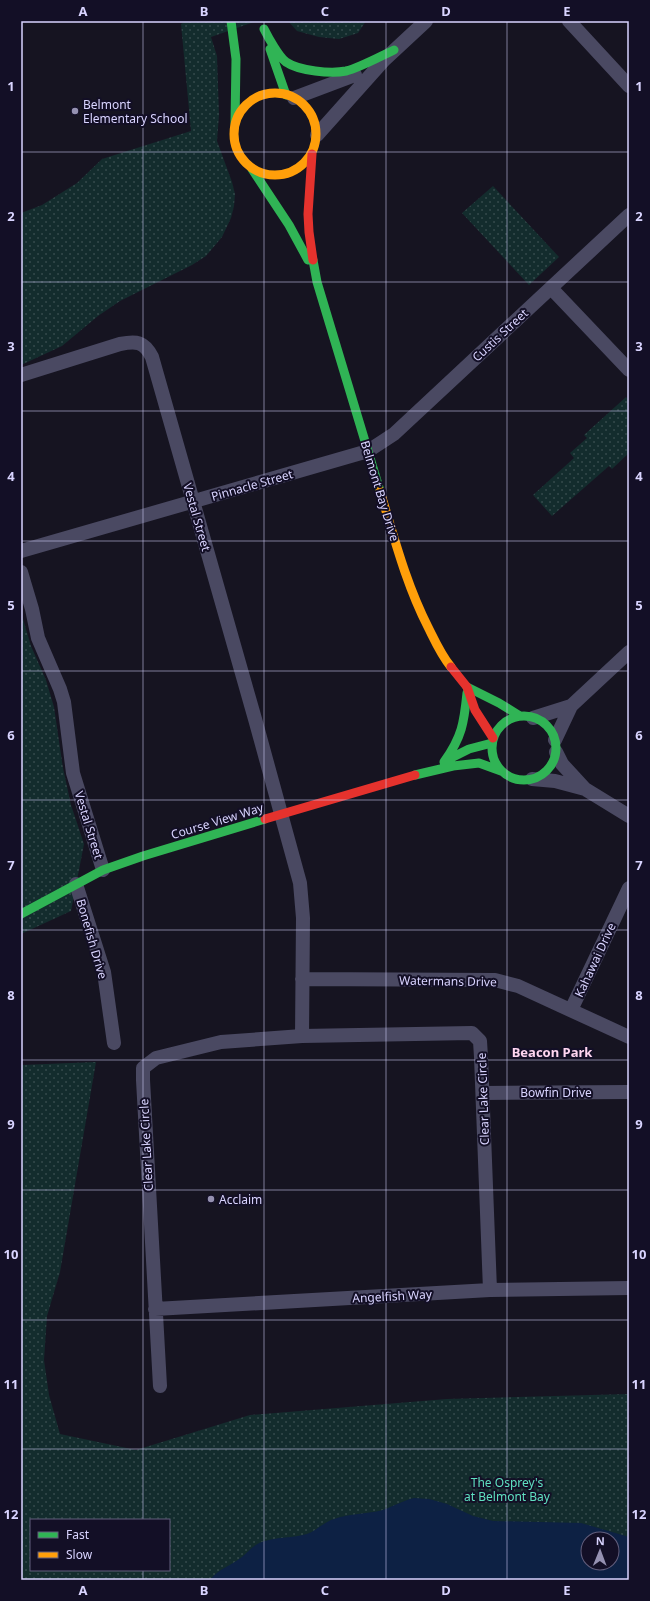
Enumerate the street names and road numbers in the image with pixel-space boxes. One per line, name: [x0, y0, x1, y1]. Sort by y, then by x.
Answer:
street label: Custis Street: [468, 304, 532, 365]
street label: Belmont Bay Drive: [357, 439, 403, 544]
street label: Pinnacle Street: [209, 465, 295, 505]
street label: Vestal Street: [179, 481, 215, 554]
street label: Vestal Street: [71, 789, 108, 862]
street label: Course View Way: [169, 799, 266, 843]
street label: Bonefish Drive: [72, 897, 112, 981]
street label: Kahawai Drive: [570, 920, 620, 1000]
street label: Watermans Drive: [399, 972, 497, 990]
street label: Clear Lake Circle: [473, 1052, 493, 1146]
street label: Bowfin Drive: [520, 1084, 592, 1101]
street label: Clear Lake Circle: [135, 1098, 157, 1192]
street label: Angelfish Way: [352, 1285, 433, 1307]

